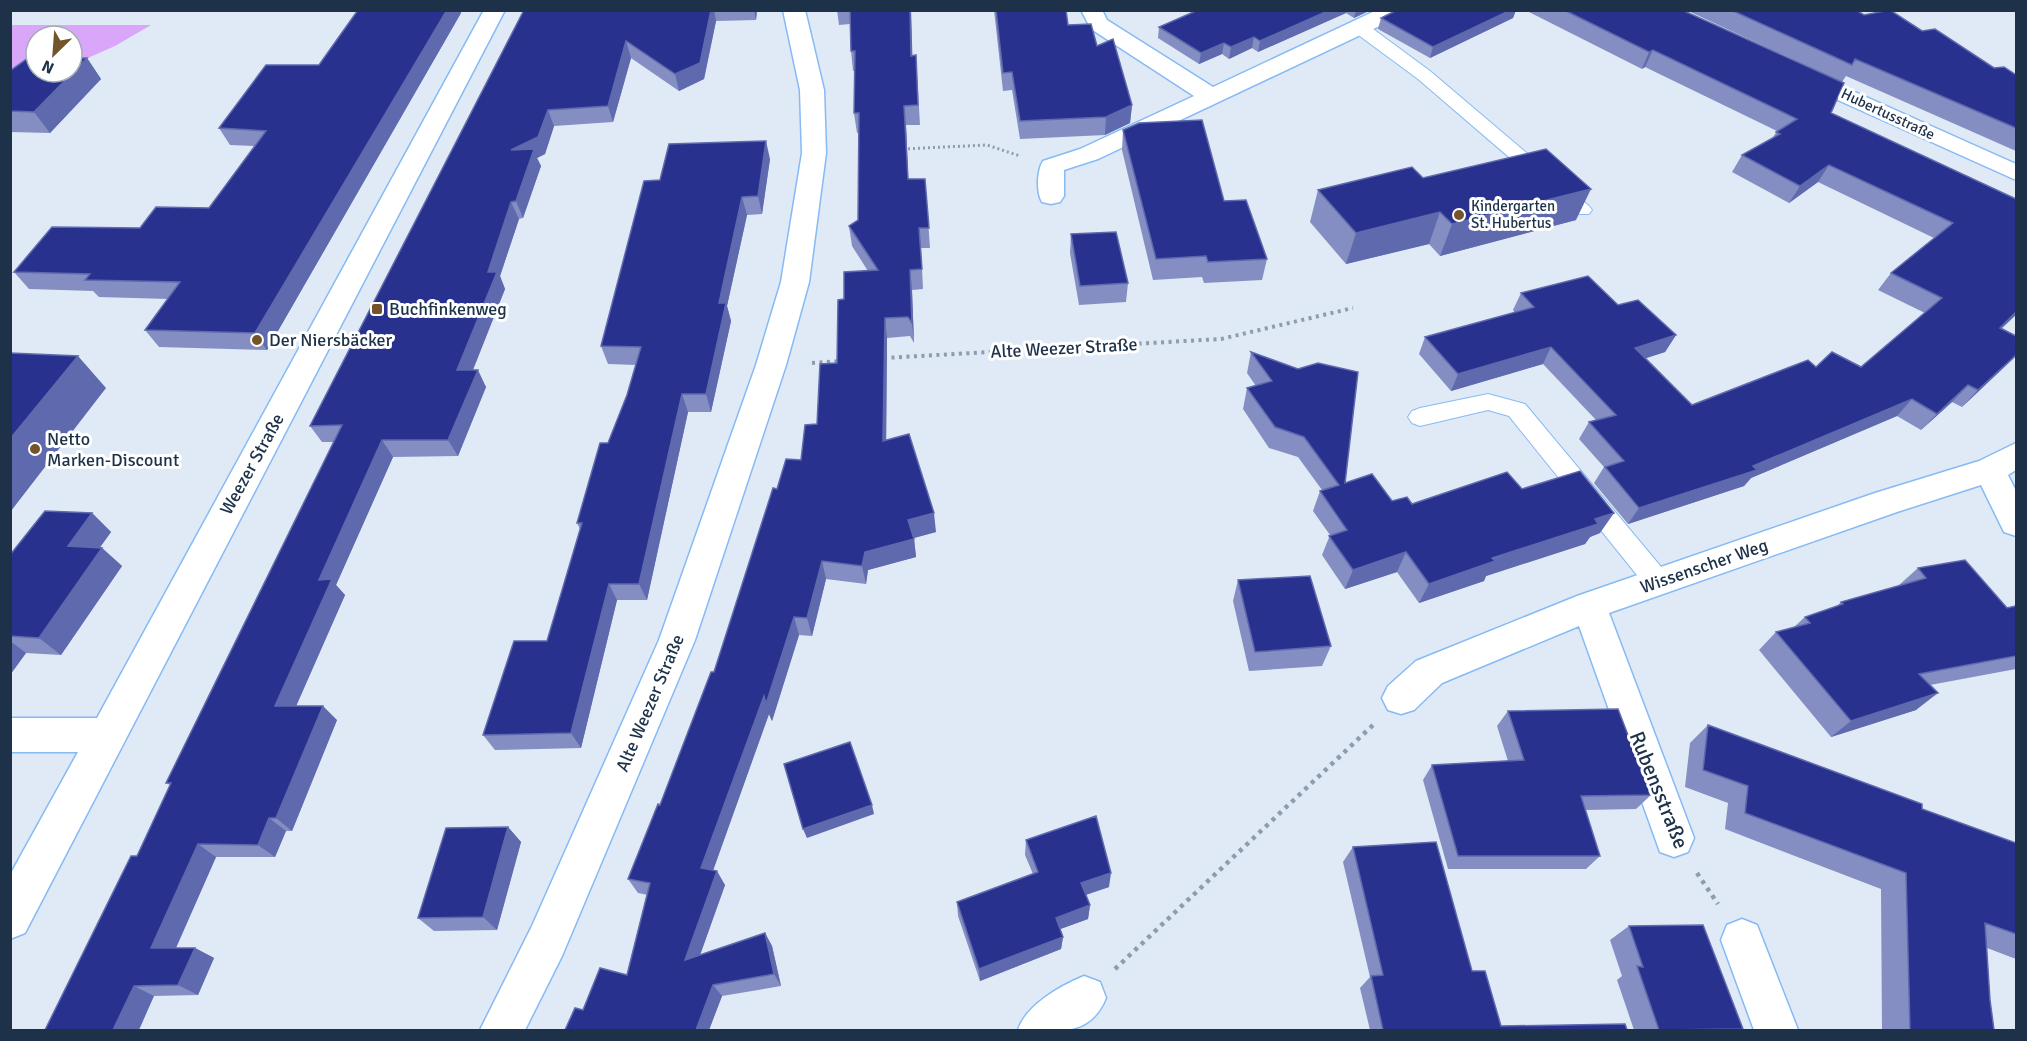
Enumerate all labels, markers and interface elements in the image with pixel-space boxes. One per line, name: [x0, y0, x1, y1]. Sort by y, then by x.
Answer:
north arrow: [24, 24, 84, 84]
text: N: [39, 55, 57, 78]
street label: Hubertusstraße: [1838, 84, 1938, 144]
place label: Kindergarten St. Hubertus: [1471, 197, 1555, 232]
marker: Kindergarten St. Hubertus: [1452, 208, 1466, 222]
place label: Buchfinkenweg: [389, 298, 507, 320]
marker: Buchfinkenweg: [370, 302, 384, 316]
place label: Der Niersbäcker: [269, 329, 393, 351]
marker: Der Niersbäcker: [250, 333, 264, 347]
street label: Alte Weezer Straße: [990, 333, 1138, 363]
street label: Weezer Straße: [215, 410, 289, 518]
place label: Netto Marken-Discount: [47, 428, 179, 471]
marker: Netto Marken-Discount: [28, 442, 42, 456]
street label: Wissenscher Weg: [1637, 534, 1771, 598]
street label: Alte Weezer Straße: [611, 631, 689, 775]
street label: Rubensstraße: [1624, 727, 1694, 853]

